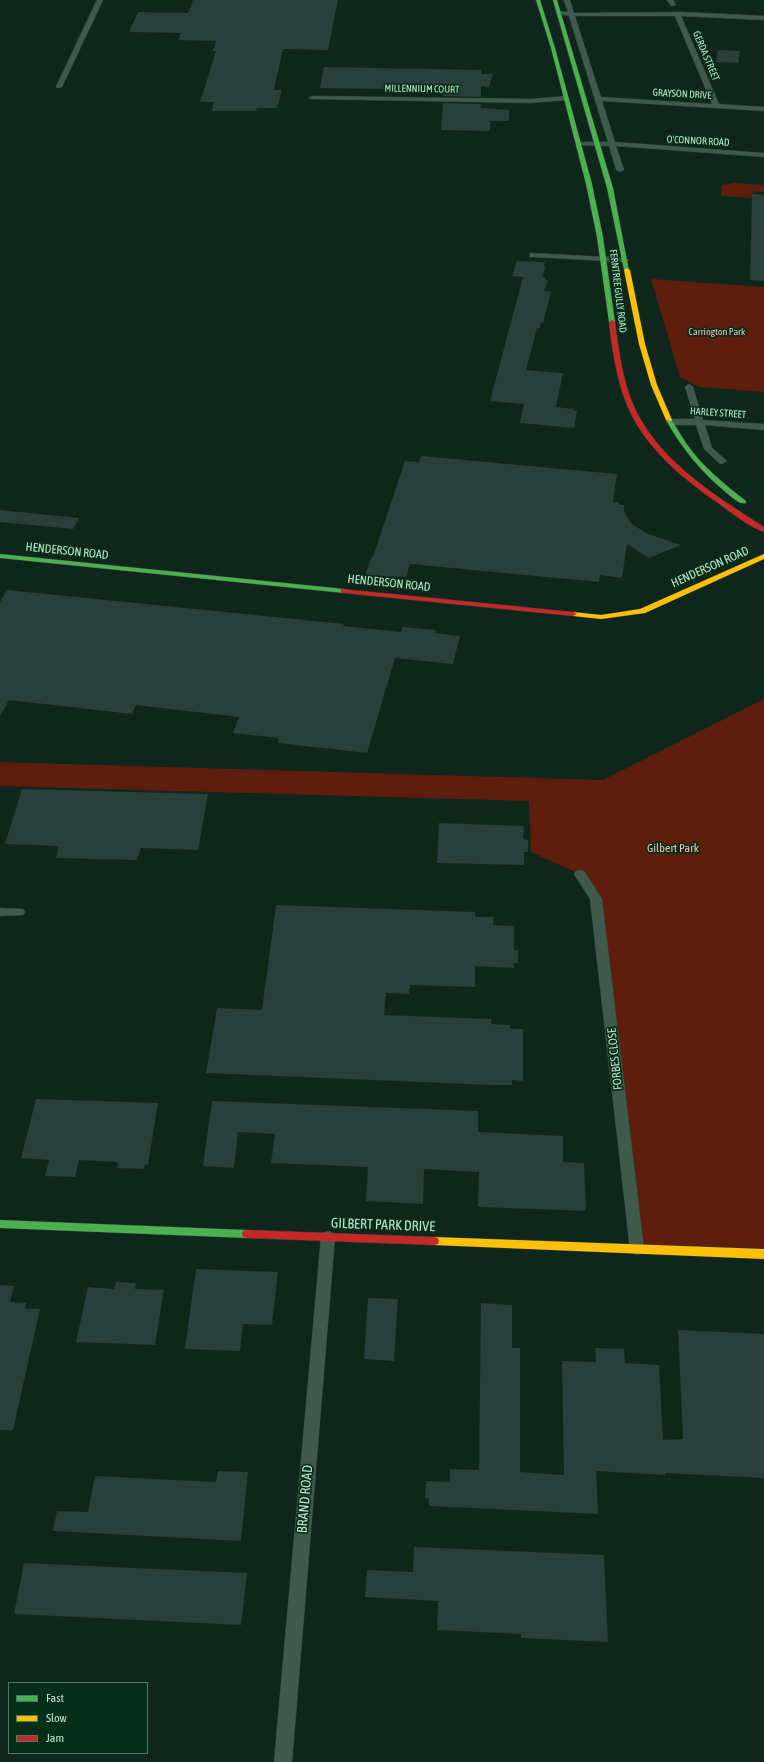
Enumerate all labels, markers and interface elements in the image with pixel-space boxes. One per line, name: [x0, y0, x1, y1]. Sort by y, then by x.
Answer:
street label: GERDA STREET: [690, 29, 722, 83]
street label: MILLENNIUM COURT: [384, 82, 460, 96]
street label: GRAYSON DRIVE: [652, 86, 712, 102]
street label: O'CONNOR ROAD: [666, 133, 730, 149]
street label: FERNTREE GULLY ROAD: [607, 249, 629, 333]
park label: Carrington Park: [689, 326, 745, 338]
street label: HARLEY STREET: [690, 405, 746, 421]
street label: HENDERSON ROAD: [25, 539, 109, 563]
street label: HENDERSON ROAD: [669, 543, 751, 591]
street label: HENDERSON ROAD: [347, 571, 431, 595]
park label: Gilbert Park: [647, 841, 699, 855]
street label: FORBES CLOSE: [605, 1027, 625, 1091]
street label: GILBERT PARK DRIVE: [331, 1215, 435, 1235]
street label: BRAND ROAD: [294, 1464, 316, 1534]
legend: [8, 1682, 148, 1754]
text: Fast: [46, 1691, 64, 1705]
text: Slow: [46, 1711, 67, 1725]
text: Jam: [46, 1731, 64, 1745]

